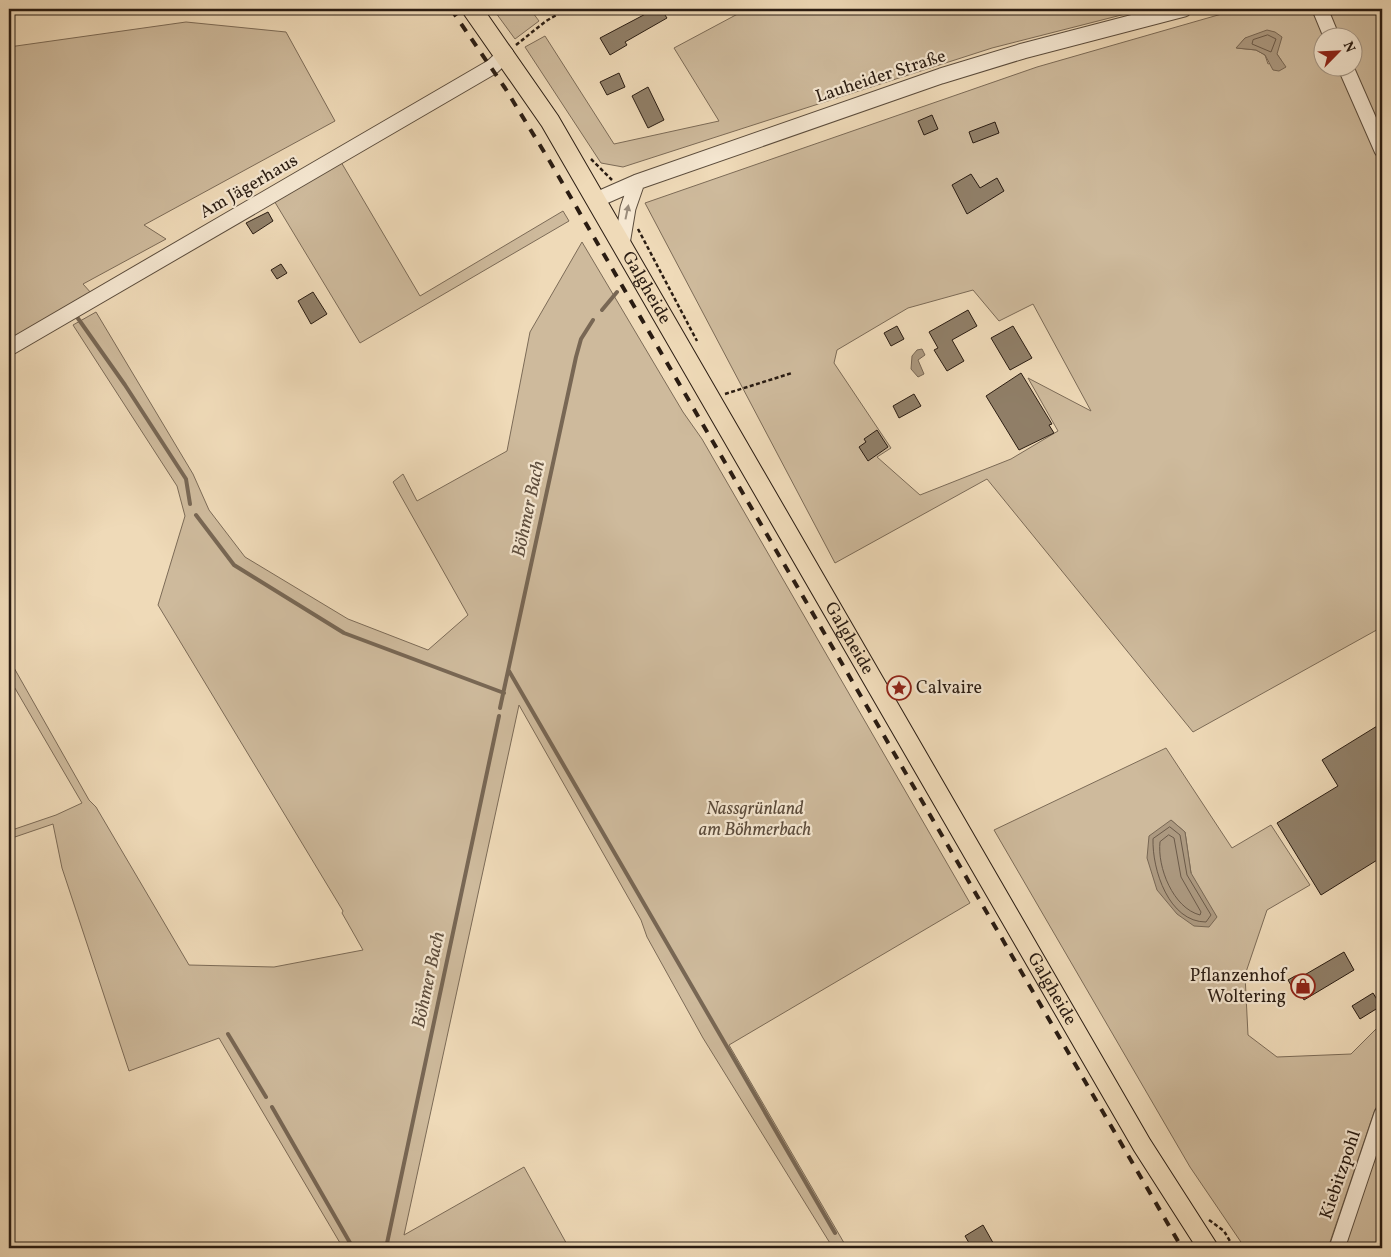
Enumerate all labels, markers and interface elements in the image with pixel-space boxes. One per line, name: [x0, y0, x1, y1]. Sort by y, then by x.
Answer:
north arrow: [1314, 28, 1364, 78]
text: N: [1338, 39, 1359, 56]
street label: Lauheider Straße: [813, 44, 949, 110]
street label: Am Jägerhaus: [195, 149, 303, 225]
one-way arrow: [623, 205, 631, 220]
street label: Galgheide: [615, 247, 677, 329]
water label: Böhmer Bach: [506, 458, 552, 560]
street label: Galgheide: [818, 597, 880, 679]
place icon: Calvaire: [886, 675, 912, 701]
place label: Calvaire: [916, 676, 982, 701]
park label: Nassgrünland am Böhmerbach: [699, 797, 811, 843]
water label: Böhmer Bach: [406, 929, 452, 1031]
street label: Galgheide: [1021, 948, 1083, 1030]
place label: Pflanzenhof Woltering: [1190, 964, 1288, 1010]
shop icon: Pflanzenhof Woltering: [1290, 973, 1316, 999]
street label: Kiebitzpohl: [1314, 1127, 1368, 1223]

